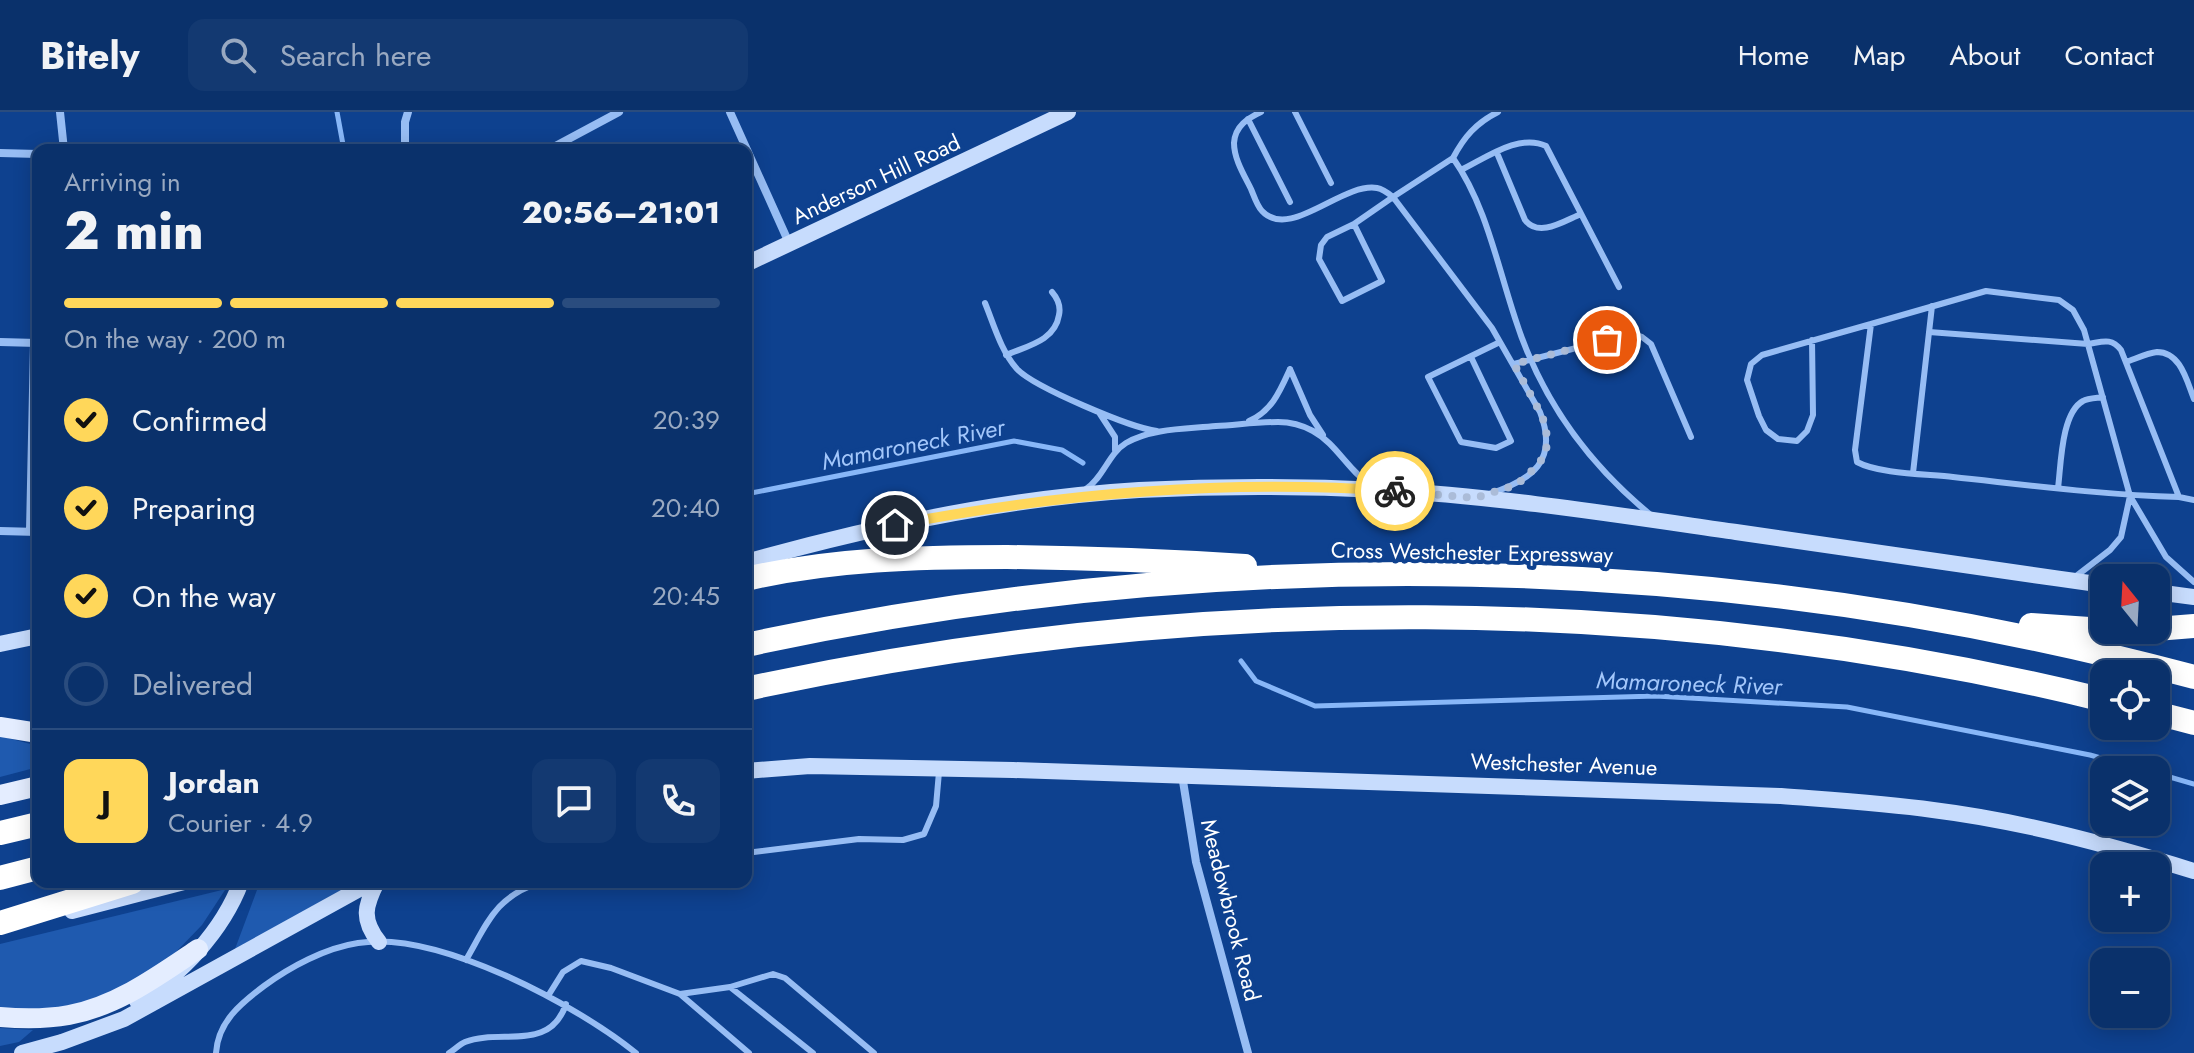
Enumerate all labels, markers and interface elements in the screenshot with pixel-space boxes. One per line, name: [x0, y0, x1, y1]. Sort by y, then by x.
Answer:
search box: [188, 19, 748, 91]
text: Bitely: [40, 28, 140, 83]
icon: search: [216, 33, 260, 77]
text: Search here: [280, 34, 431, 77]
text: Home: [1738, 35, 1809, 76]
text: Map: [1853, 35, 1905, 76]
text: About: [1949, 35, 2021, 76]
text: Contact: [2065, 35, 2154, 76]
street label: Anderson Hill Road: [787, 126, 965, 232]
text: Arriving in: [64, 163, 181, 201]
text: 20:56–21:01: [522, 191, 720, 234]
text: 2 min: [64, 193, 204, 269]
pin: [1573, 306, 1641, 374]
icon: bag: [1585, 318, 1629, 362]
text: On the way · 200 m: [64, 320, 286, 358]
icon: check: [64, 398, 108, 442]
text: Confirmed: [132, 399, 267, 442]
text: 20:39: [653, 401, 720, 439]
water label: Mamaroneck River: [819, 409, 1009, 479]
courier: [1355, 451, 1435, 531]
icon: bike: [1373, 469, 1417, 513]
icon: check: [64, 486, 108, 530]
text: Preparing: [132, 487, 256, 530]
text: 20:40: [651, 489, 720, 527]
pin: [861, 491, 929, 559]
icon: home: [873, 503, 917, 547]
street label: Cross Westchester Expressway: [1331, 534, 1614, 570]
north arrow: [2090, 564, 2170, 644]
map controls: [2090, 564, 2170, 1028]
icon: check: [64, 574, 108, 618]
text: On the way: [132, 575, 276, 618]
text: 20:45: [652, 577, 720, 615]
button: locate: [2090, 660, 2170, 740]
water label: Mamaroneck River: [1596, 662, 1784, 704]
text: Delivered: [132, 663, 253, 706]
street label: Westchester Avenue: [1470, 745, 1658, 783]
button: layers: [2090, 756, 2170, 836]
button: chat: [532, 759, 616, 843]
button: phone: [636, 759, 720, 843]
text: Jordan: [168, 761, 260, 804]
text: J: [101, 780, 111, 823]
text: Courier · 4.9: [168, 804, 313, 842]
street label: Meadowbrook Road: [1193, 816, 1269, 1004]
button: +: [2090, 852, 2170, 932]
button: −: [2090, 948, 2170, 1028]

